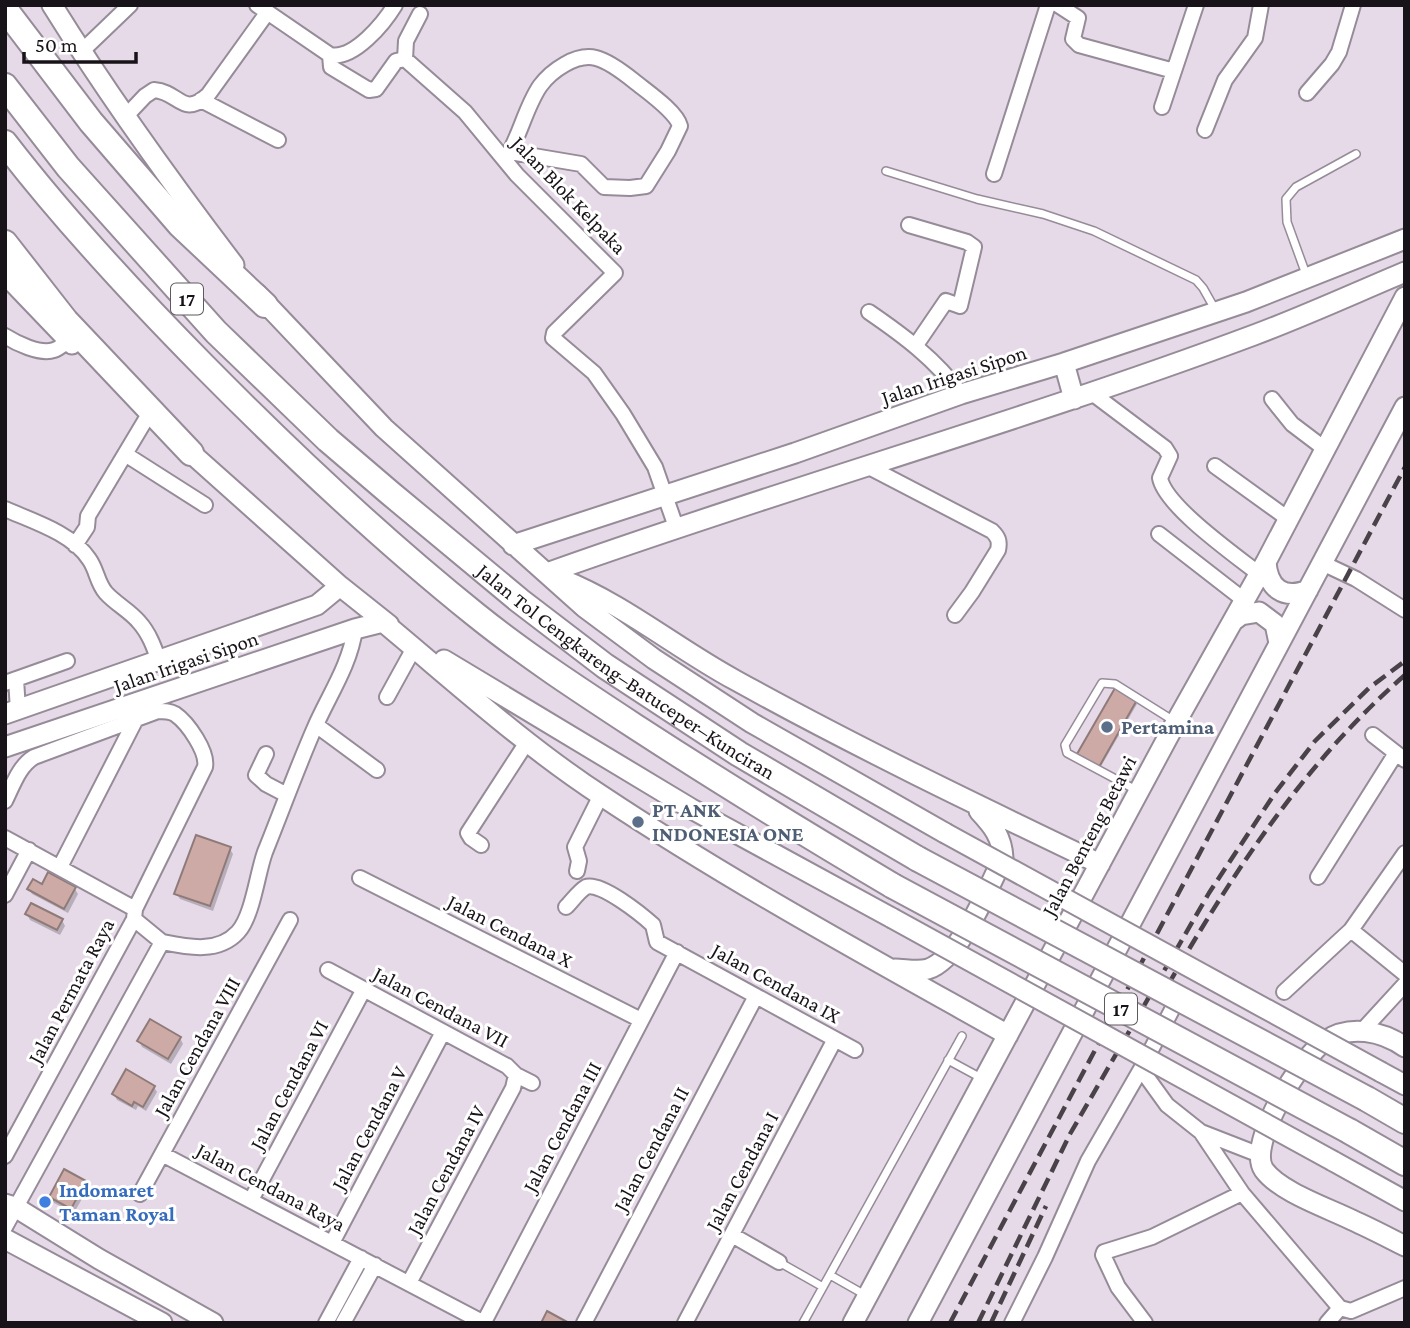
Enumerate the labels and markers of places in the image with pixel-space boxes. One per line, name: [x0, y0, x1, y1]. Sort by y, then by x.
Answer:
place label: Pertamina: [1121, 715, 1215, 739]
marker: Pertamina: [1099, 719, 1115, 735]
place label: PT ANK INDONESIA ONE: [652, 798, 804, 846]
marker: PT ANK INDONESIA ONE: [630, 814, 646, 830]
place label: Indomaret Taman Royal: [59, 1178, 175, 1226]
marker: Indomaret Taman Royal: [37, 1194, 53, 1210]

